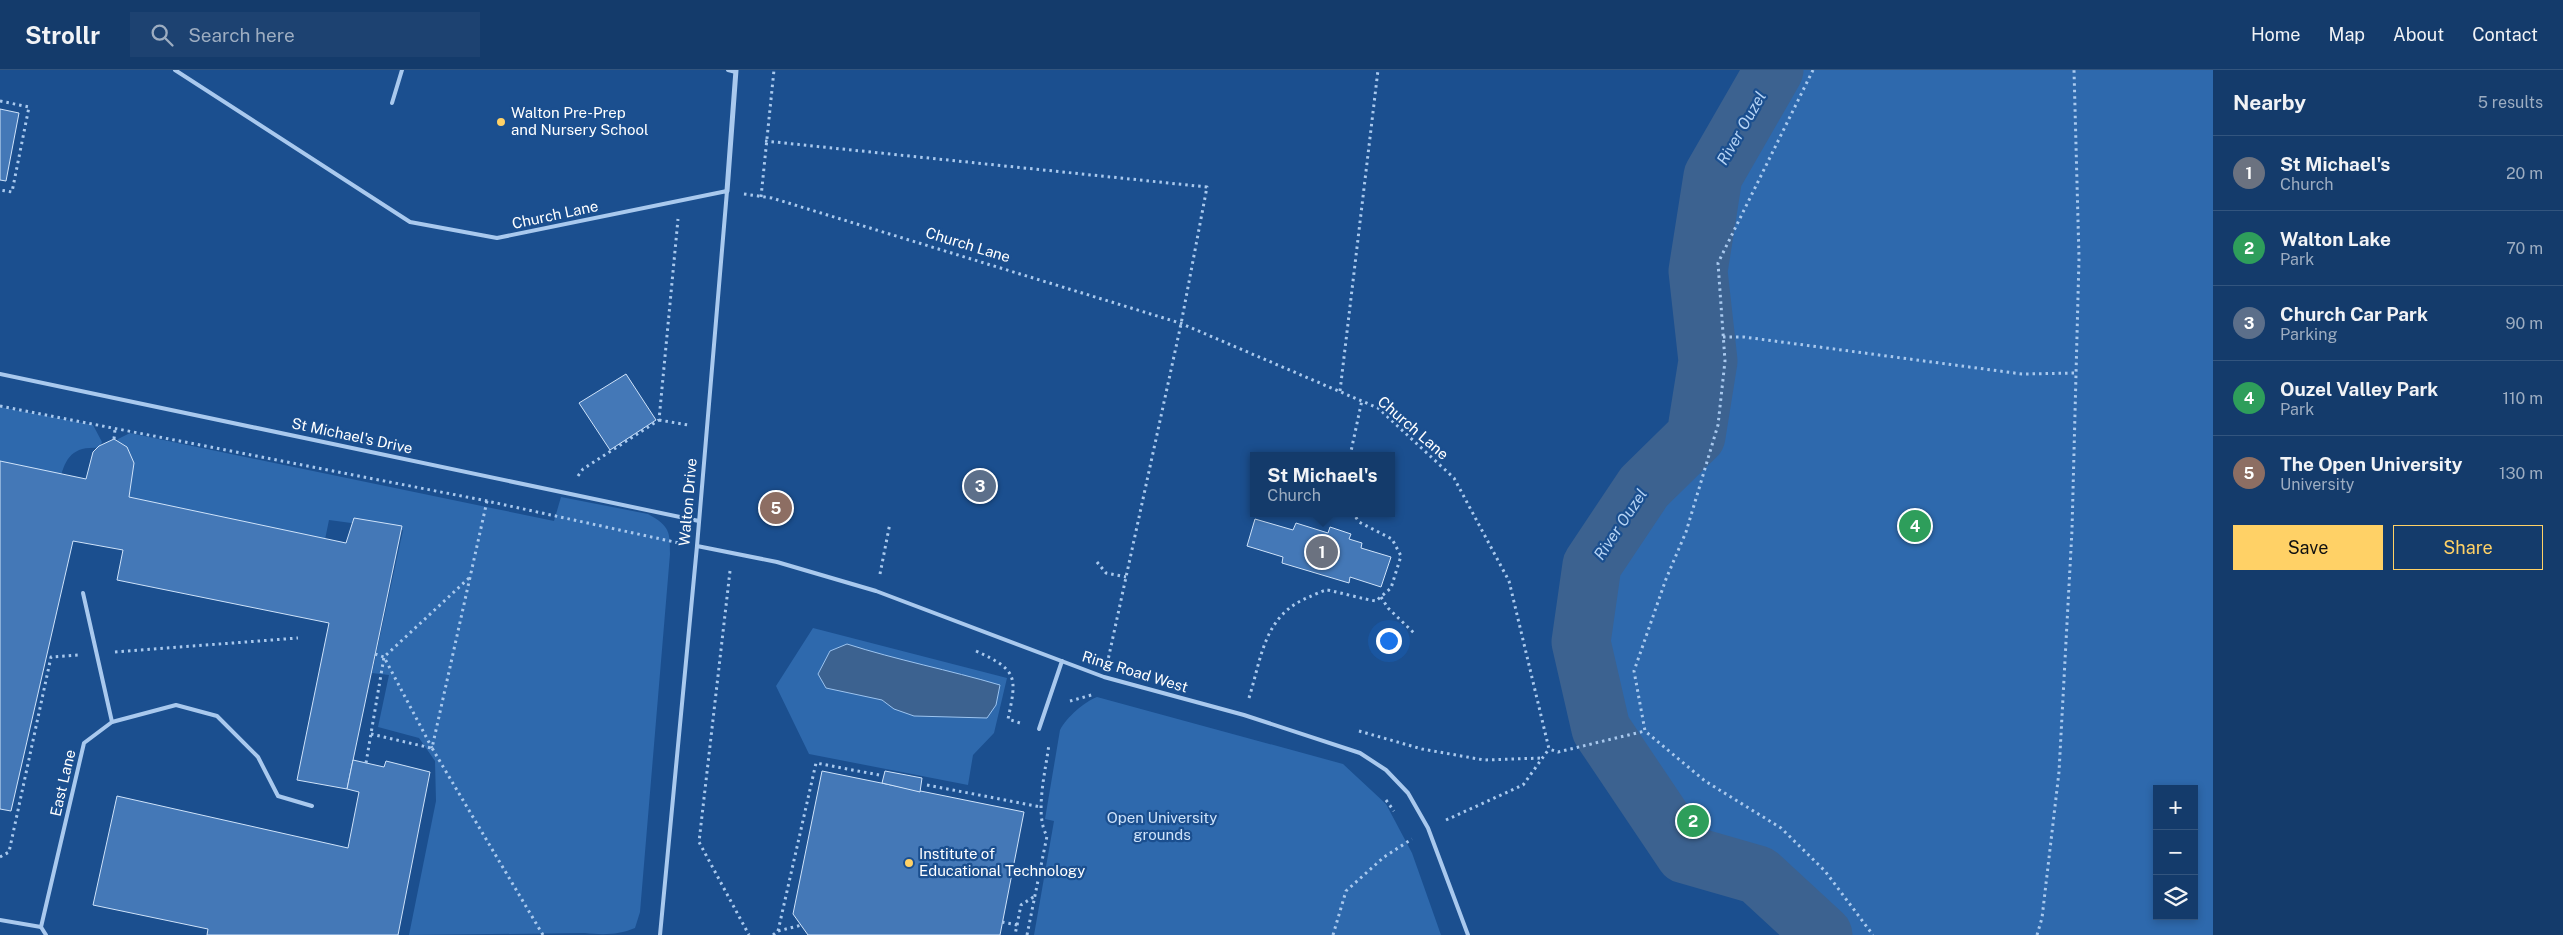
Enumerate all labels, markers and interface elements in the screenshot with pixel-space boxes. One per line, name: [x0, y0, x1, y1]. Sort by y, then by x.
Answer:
search box: [130, 12, 480, 57]
text: Strollr: [25, 21, 100, 49]
icon: search: [148, 21, 176, 49]
text: Search here: [188, 24, 295, 46]
text: Home: [2251, 24, 2301, 45]
text: Map: [2329, 24, 2365, 45]
text: About: [2393, 24, 2444, 45]
text: Contact: [2472, 24, 2538, 45]
water label: River Ouzel: [1713, 88, 1770, 168]
text: Nearby: [2233, 90, 2306, 115]
text: 5 results: [2478, 93, 2543, 112]
place label: Walton Pre-Prep and Nursery School: [511, 104, 649, 138]
marker: Walton Pre-Prep and Nursery School: [495, 116, 507, 128]
text: St Michael's: [2280, 153, 2390, 175]
text: 1: [2246, 164, 2252, 183]
text: 20 m: [2506, 164, 2543, 183]
text: Church: [2280, 175, 2334, 194]
street label: Church Lane: [510, 197, 600, 232]
street label: Church Lane: [924, 224, 1013, 265]
text: Walton Lake: [2280, 228, 2391, 250]
text: 2: [2244, 239, 2254, 258]
text: 70 m: [2506, 239, 2543, 258]
text: Park: [2280, 250, 2314, 269]
text: Church Car Park: [2280, 303, 2428, 325]
text: 3: [2244, 314, 2254, 333]
text: 90 m: [2506, 314, 2543, 333]
text: Parking: [2280, 325, 2337, 344]
text: Ouzel Valley Park: [2280, 378, 2438, 400]
text: 4: [2244, 389, 2254, 408]
text: 110 m: [2502, 389, 2543, 408]
street label: Church Lane: [1375, 392, 1452, 463]
text: Park: [2280, 400, 2314, 419]
street label: St Michael's Drive: [290, 414, 414, 457]
popup: [1250, 452, 1395, 517]
text: The Open University: [2280, 453, 2463, 475]
street label: Walton Drive: [675, 457, 700, 547]
text: St Michael's: [1267, 464, 1378, 486]
text: 5: [2244, 464, 2254, 483]
text: 130 m: [2499, 464, 2543, 483]
pin: 3: [964, 467, 996, 505]
text: University: [2280, 475, 2354, 494]
water label: River Ouzel: [1590, 485, 1651, 563]
text: Church: [1267, 486, 1321, 505]
pin: 5: [760, 489, 792, 527]
pin: 4: [1899, 507, 1931, 545]
button: Save: [2233, 525, 2383, 570]
button: Share: [2393, 525, 2543, 570]
pin: 1: [1306, 533, 1338, 571]
your location: [1376, 628, 1402, 654]
street label: Ring Road West: [1080, 647, 1190, 696]
street label: East Lane: [47, 748, 78, 818]
map controls: [2153, 785, 2198, 920]
button: +: [2153, 785, 2198, 830]
pin: 2: [1677, 802, 1709, 840]
park label: Open University grounds: [1107, 809, 1217, 843]
button: −: [2153, 830, 2198, 875]
place label: Institute of Educational Technology: [919, 845, 1085, 879]
marker: Institute of Educational Technology: [903, 857, 915, 869]
button: layers: [2153, 875, 2198, 920]

